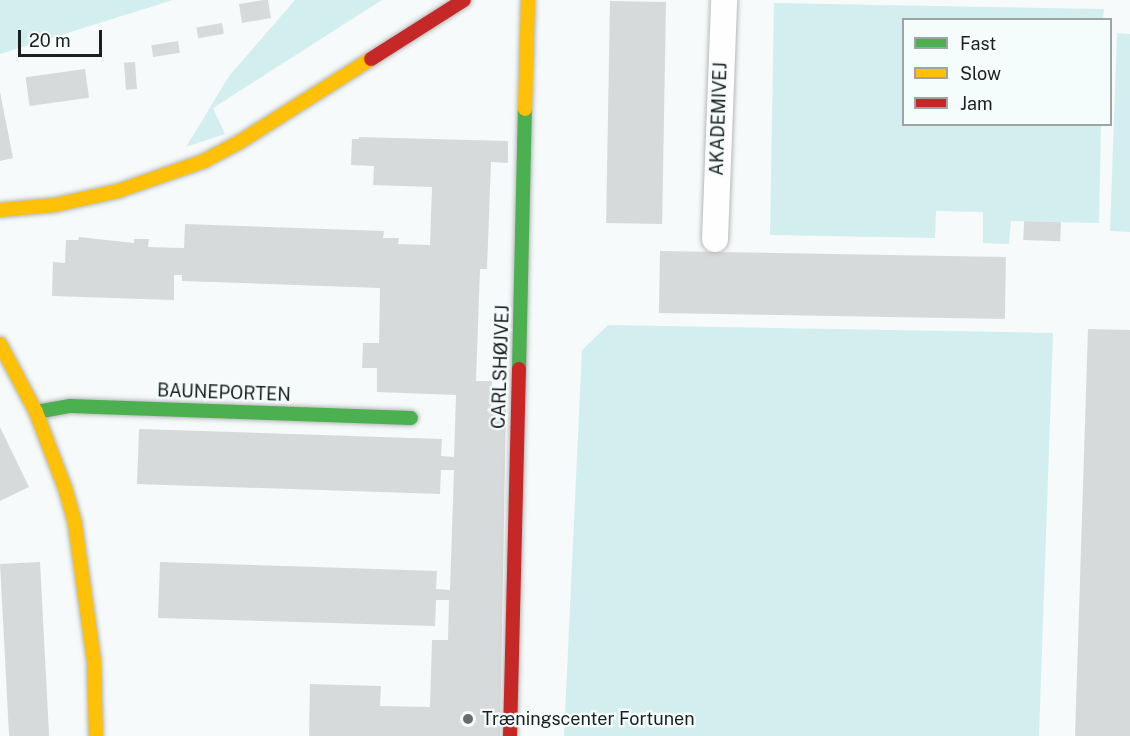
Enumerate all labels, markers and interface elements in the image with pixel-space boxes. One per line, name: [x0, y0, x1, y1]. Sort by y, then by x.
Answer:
scale bar: [21, 18, 105, 56]
legend: [902, 18, 1112, 126]
text: 20 m: [29, 30, 71, 51]
text: Fast: [960, 33, 996, 54]
street label: AKADEMIVEJ: [706, 62, 732, 176]
text: Slow: [960, 63, 1001, 84]
text: Jam: [960, 93, 993, 114]
street label: CARLSHØJVEJ: [488, 305, 514, 429]
street label: BAUNEPORTEN: [157, 380, 291, 406]
place label: Træningscenter Fortunen: [482, 708, 695, 730]
marker: Træningscenter Fortunen: [459, 710, 477, 728]

